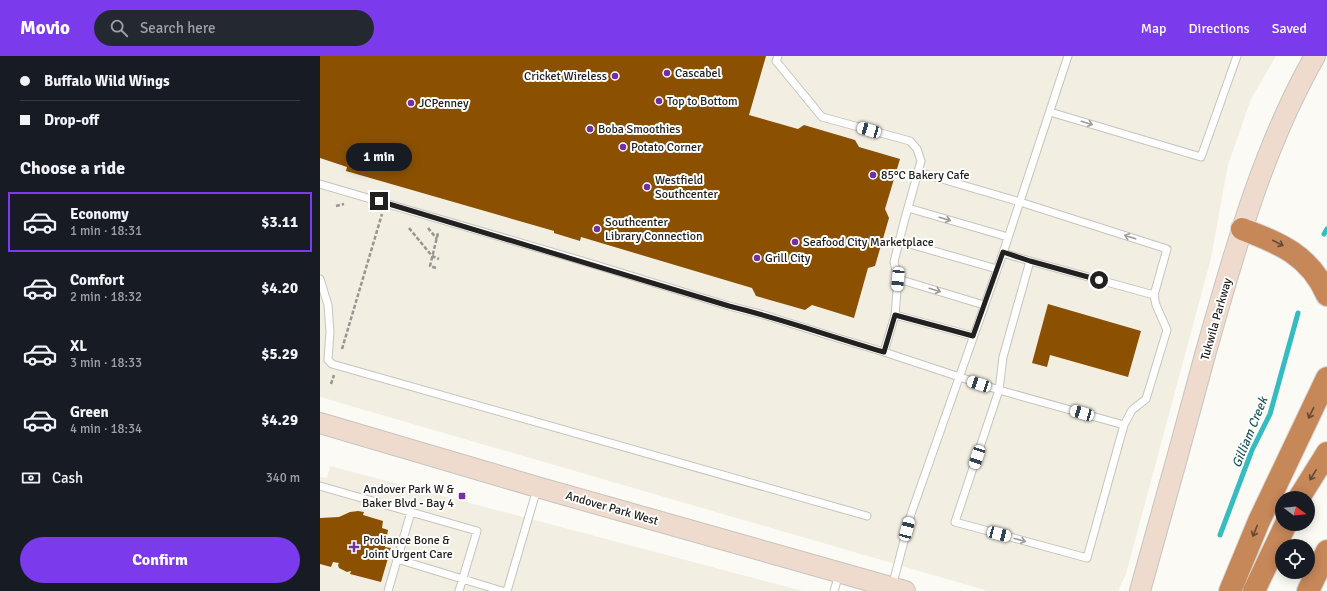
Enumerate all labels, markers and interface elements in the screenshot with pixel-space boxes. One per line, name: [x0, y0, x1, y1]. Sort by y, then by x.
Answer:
search box: [94, 10, 374, 46]
text: Movio: [20, 16, 70, 40]
icon: search: [108, 17, 130, 39]
text: Search here: [140, 19, 216, 37]
text: Map: [1141, 20, 1167, 37]
text: Directions: [1189, 20, 1250, 37]
text: Saved: [1272, 20, 1307, 37]
place label: Cascabel: [675, 66, 722, 81]
marker: Cascabel: [662, 68, 672, 78]
place label: Cricket Wireless: [524, 69, 607, 84]
marker: Cricket Wireless: [610, 71, 620, 81]
text: Buffalo Wild Wings: [44, 72, 170, 90]
place label: Top to Bottom: [667, 94, 738, 109]
place label: JCPenney: [419, 96, 469, 111]
marker: Top to Bottom: [654, 96, 664, 106]
marker: JCPenney: [406, 98, 416, 108]
text: Drop-off: [44, 111, 99, 129]
one-way arrow: [1080, 120, 1093, 127]
car: [856, 121, 882, 139]
place label: Boba Smoothies: [598, 122, 680, 137]
marker: Boba Smoothies: [585, 124, 595, 134]
place label: Potato Corner: [631, 140, 702, 155]
marker: Potato Corner: [618, 142, 628, 152]
callout: 1 min: [346, 143, 412, 171]
text: 1 min: [363, 149, 395, 165]
text: Choose a ride: [20, 157, 125, 179]
place label: 85°C Bakery Cafe: [881, 168, 970, 183]
marker: 85°C Bakery Cafe: [868, 170, 878, 180]
place label: Westfield Southcenter: [655, 173, 718, 202]
marker: Westfield Southcenter: [642, 182, 652, 192]
route end: [370, 192, 388, 210]
icon: car: [22, 204, 58, 240]
text: Economy: [70, 205, 129, 223]
text: $3.11: [261, 213, 298, 231]
place label: Southcenter Library Connection: [605, 215, 703, 244]
one-way arrow: [938, 216, 951, 223]
text: 1 min · 18:31: [70, 223, 142, 239]
marker: Southcenter Library Connection: [592, 224, 602, 234]
one-way arrow: [1125, 233, 1137, 241]
place label: Seafood City Marketplace: [803, 235, 934, 250]
marker: Seafood City Marketplace: [790, 237, 800, 247]
one-way arrow: [1271, 240, 1283, 248]
place label: Grill City: [765, 251, 811, 266]
marker: Grill City: [752, 253, 762, 263]
car: [891, 267, 905, 291]
icon: car: [22, 270, 58, 306]
text: Comfort: [70, 271, 124, 289]
route start: [1090, 271, 1108, 289]
street label: Tukwila Parkway: [1198, 276, 1236, 362]
text: $4.20: [261, 279, 298, 297]
one-way arrow: [929, 287, 942, 294]
text: 2 min · 18:32: [70, 289, 142, 305]
icon: car: [22, 336, 58, 372]
text: XL: [70, 337, 87, 355]
text: $5.29: [261, 345, 298, 363]
text: 3 min · 18:33: [70, 355, 142, 371]
car: [966, 375, 992, 393]
water label: Gilliam Creek: [1229, 393, 1272, 470]
icon: car: [22, 402, 58, 438]
text: Green: [70, 403, 109, 421]
car: [1069, 404, 1095, 422]
one-way arrow: [1307, 407, 1314, 419]
text: $4.29: [261, 411, 298, 429]
text: 4 min · 18:34: [70, 421, 142, 437]
car: [968, 444, 986, 470]
icon: cash: [20, 467, 42, 489]
text: Cash: [52, 469, 83, 487]
one-way arrow: [1309, 469, 1317, 480]
text: 340 m: [266, 470, 300, 486]
place label: Andover Park W & Baker Blvd - Bay 4: [362, 482, 455, 511]
street label: Andover Park West: [564, 488, 660, 529]
marker: Andover Park W & Baker Blvd - Bay 4: [457, 491, 467, 501]
north arrow: [1275, 491, 1315, 531]
map controls: [1275, 491, 1315, 579]
car: [898, 516, 916, 542]
one-way arrow: [1251, 524, 1258, 536]
car: [986, 525, 1012, 543]
place label: Proliance Bone & Joint Urgent Care: [363, 533, 453, 562]
button: Confirm: [20, 537, 300, 583]
one-way arrow: [1013, 537, 1026, 544]
button: locate: [1275, 539, 1315, 579]
marker: Proliance Bone & Joint Urgent Care: [348, 541, 360, 553]

